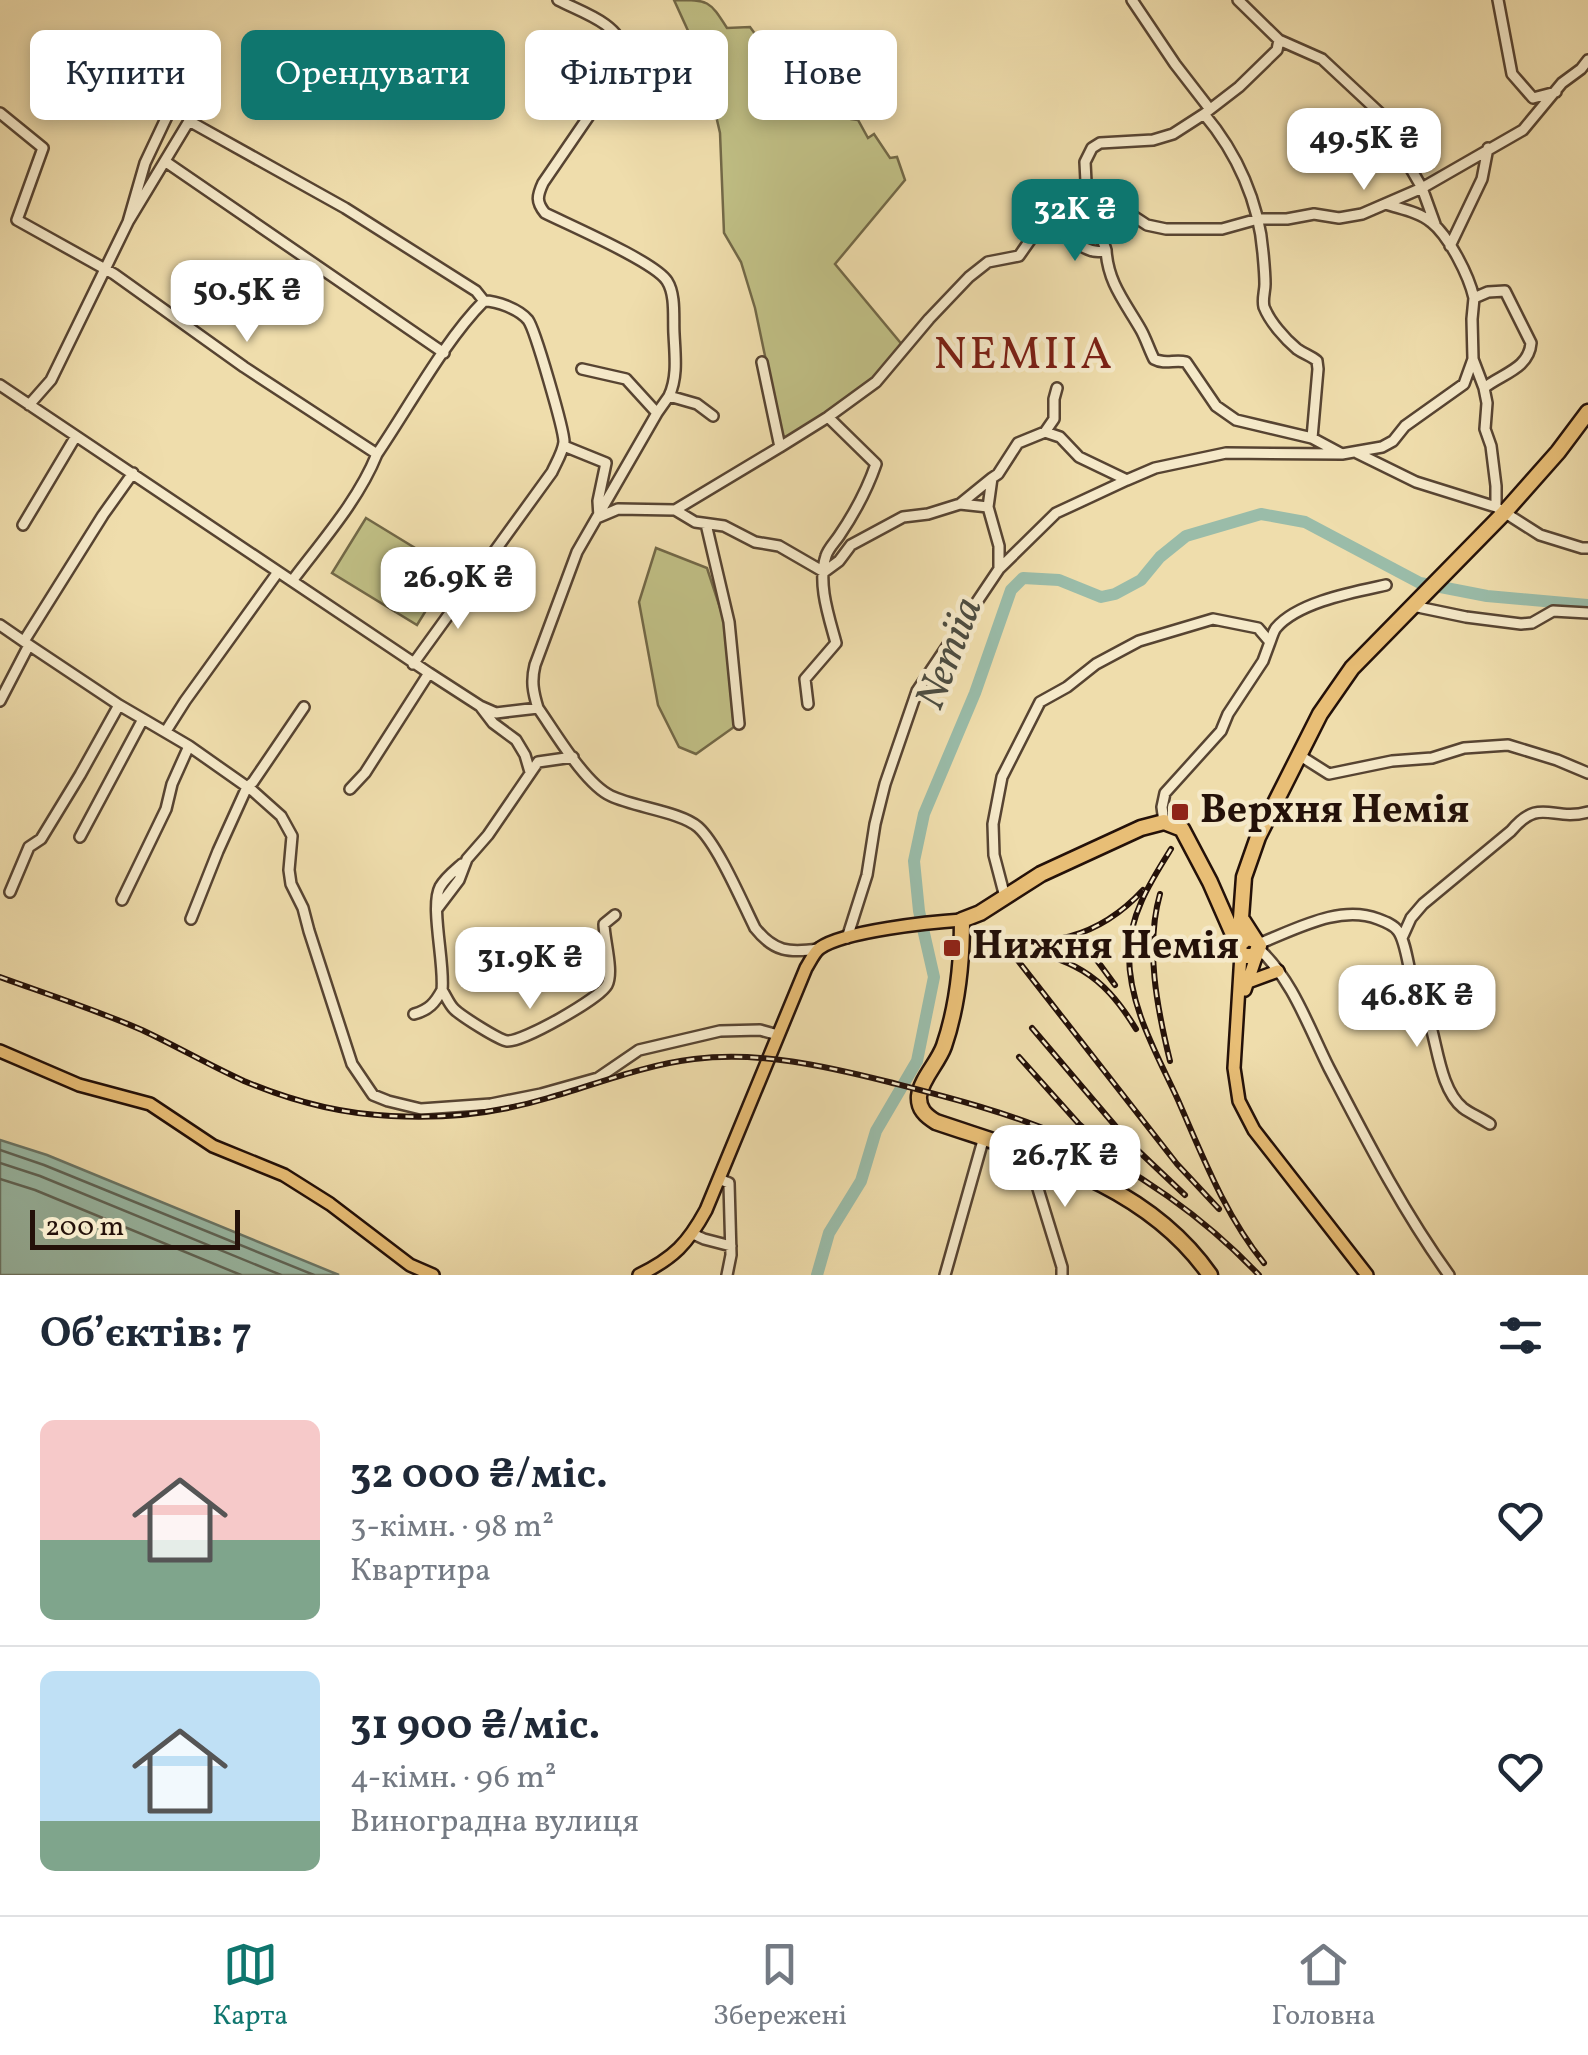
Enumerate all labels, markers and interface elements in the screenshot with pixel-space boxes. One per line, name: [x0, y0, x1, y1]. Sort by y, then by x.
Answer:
chip: Купити: [30, 30, 221, 120]
chip: Орендувати: [241, 30, 505, 120]
chip: Фільтри: [525, 30, 728, 120]
chip: Нове: [748, 30, 897, 120]
pin: 49.5K ₴: [1272, 108, 1456, 193]
text: 49.5K ₴: [1309, 118, 1419, 162]
pin: 32K ₴: [1005, 179, 1145, 264]
text: 32K ₴: [1034, 189, 1116, 233]
pin: 50.5K ₴: [155, 260, 339, 345]
text: 50.5K ₴: [193, 270, 301, 314]
district label: NEMIIA: [934, 325, 1114, 388]
pin: 26.9K ₴: [366, 547, 550, 632]
text: 26.9K ₴: [403, 557, 513, 601]
water label: Nemiia: [903, 589, 999, 719]
place label: Верхня Немія: [1200, 784, 1470, 840]
marker: Верхня Немія: [1169, 801, 1191, 823]
place label: Нижня Немія: [972, 920, 1239, 976]
pin: 31.9K ₴: [438, 927, 622, 1012]
text: 31.9K ₴: [477, 937, 583, 981]
marker: Нижня Немія: [941, 937, 963, 959]
pin: 46.8K ₴: [1325, 965, 1509, 1050]
text: 46.8K ₴: [1361, 975, 1473, 1019]
pin: 26.7K ₴: [973, 1125, 1157, 1210]
text: 26.7K ₴: [1011, 1135, 1119, 1179]
scale bar: [30, 1205, 240, 1250]
text: 200 m: [45, 1208, 124, 1247]
text: Об’єктів: 7: [40, 1306, 252, 1365]
icon: filters: [1493, 1308, 1548, 1363]
text: 32 000 ₴/міс.: [350, 1447, 608, 1506]
icon: home: [120, 1460, 240, 1580]
icon: heart: [1493, 1493, 1548, 1548]
text: 3-кімн. · 98 m²: [350, 1506, 554, 1550]
text: Квартира: [350, 1550, 491, 1594]
text: 31 900 ₴/міс.: [350, 1698, 600, 1757]
icon: home: [120, 1711, 240, 1831]
icon: heart: [1493, 1744, 1548, 1799]
text: 4-кімн. · 96 m²: [350, 1757, 557, 1801]
text: Виноградна вулиця: [350, 1801, 639, 1845]
tab: Карта: [212, 1937, 288, 2036]
tab: Збережені: [713, 1937, 847, 2036]
tab: Головна: [1272, 1937, 1376, 2036]

